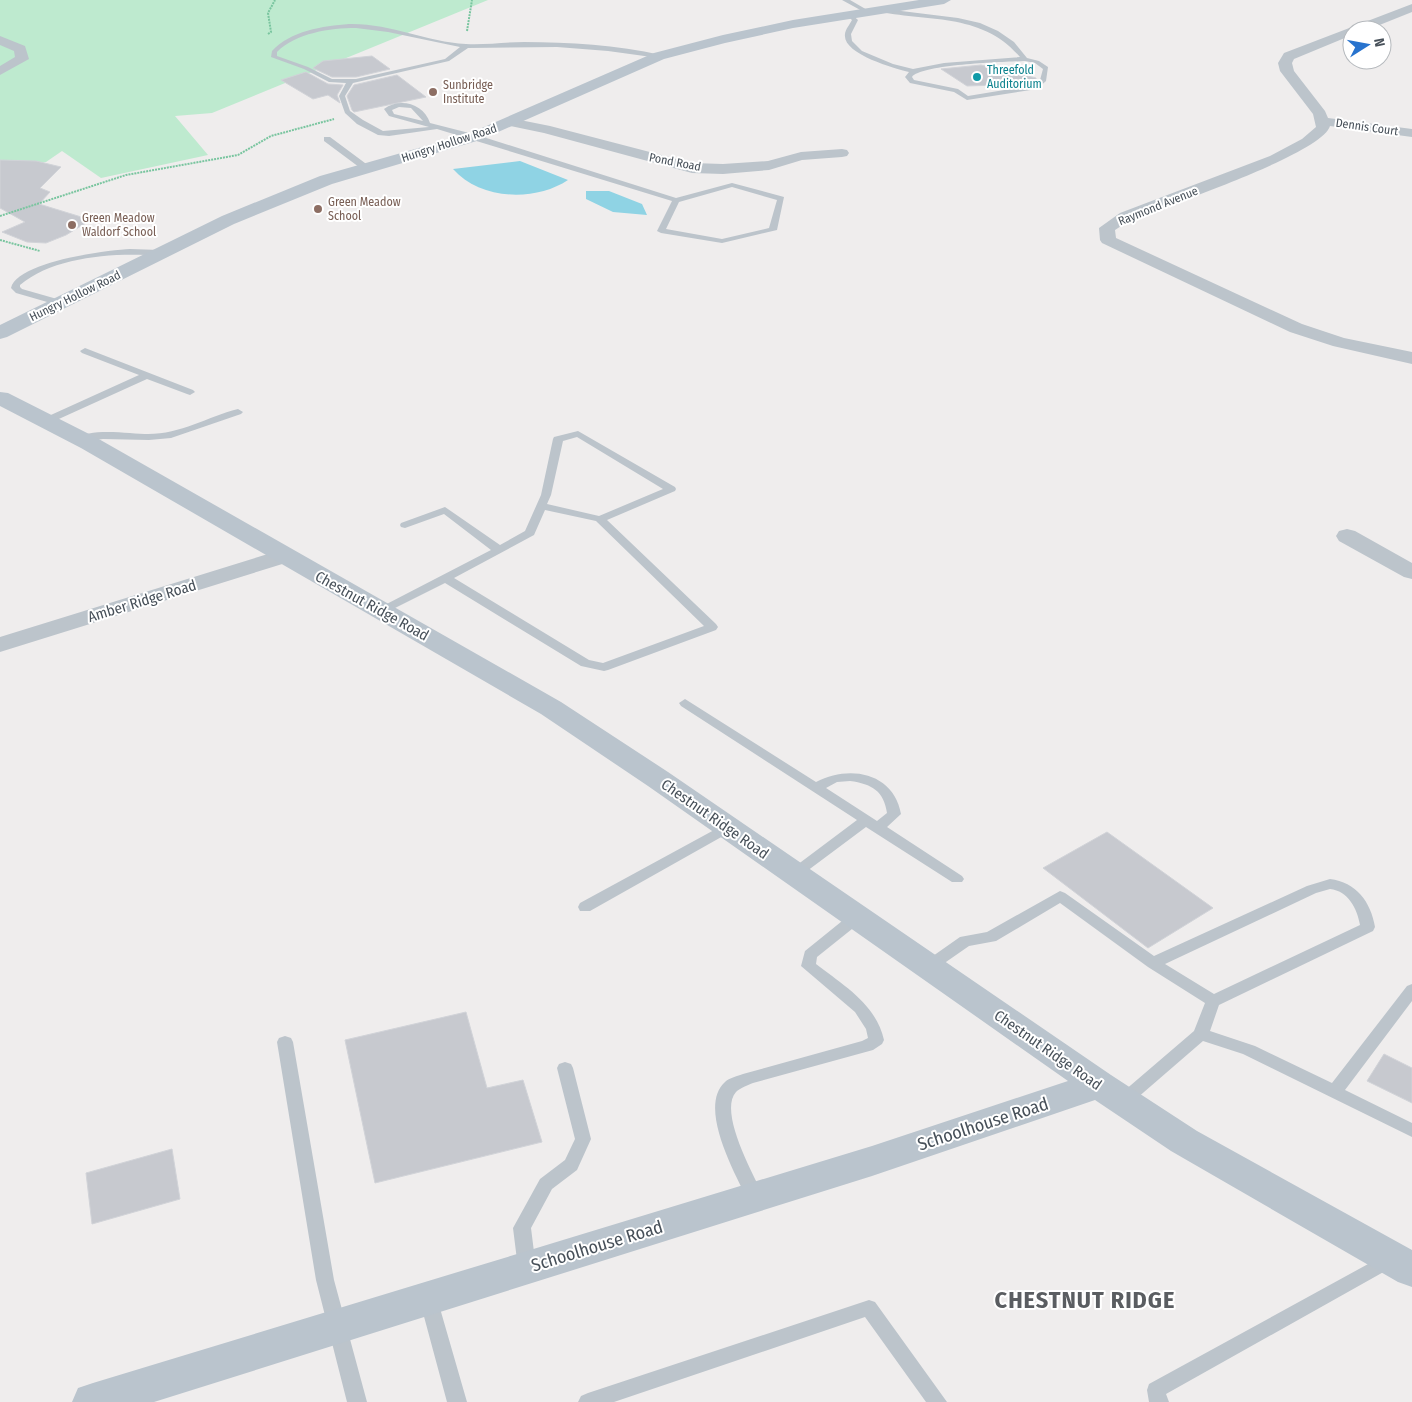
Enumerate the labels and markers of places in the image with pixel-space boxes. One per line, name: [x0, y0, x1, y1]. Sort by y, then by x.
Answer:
place label: Threefold Auditorium: [987, 63, 1042, 91]
marker: Threefold Auditorium: [971, 71, 983, 83]
place label: Sunbridge Institute: [443, 78, 493, 106]
marker: Sunbridge Institute: [427, 86, 439, 98]
place label: Green Meadow School: [328, 195, 401, 223]
marker: Green Meadow School: [312, 203, 324, 215]
place label: Green Meadow Waldorf School: [82, 211, 156, 239]
marker: Green Meadow Waldorf School: [66, 219, 78, 231]

